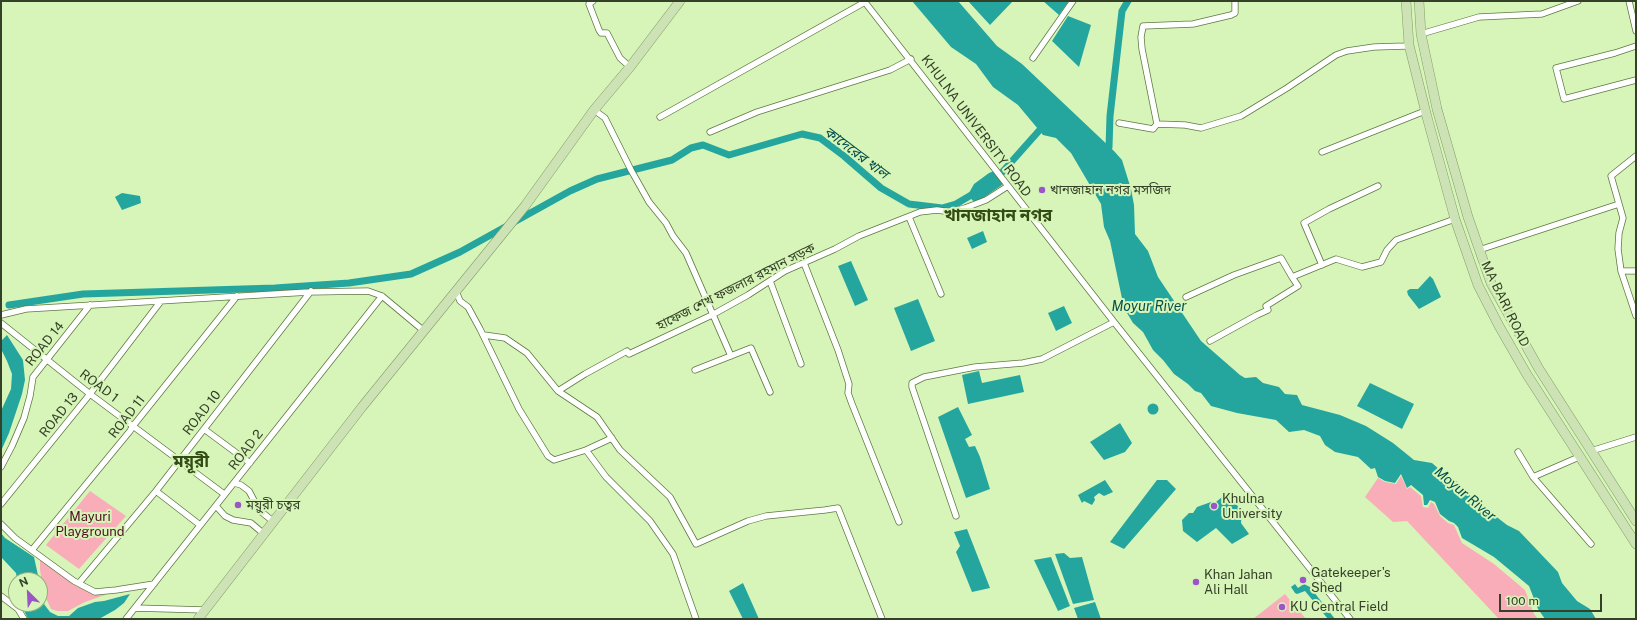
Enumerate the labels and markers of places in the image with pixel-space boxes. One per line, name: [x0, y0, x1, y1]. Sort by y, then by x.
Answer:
place label: খানজাহান নগর মসজিদ: [1050, 182, 1171, 198]
marker: খানজাহান নগর মসজিদ: [1037, 185, 1047, 195]
place label: Khulna University: [1222, 491, 1282, 522]
place label: ময়ুরী চত্বর: [246, 497, 300, 513]
marker: ময়ুরী চত্বর: [233, 500, 243, 510]
marker: Khulna University: [1209, 501, 1219, 511]
place label: Gatekeeper's Shed: [1311, 565, 1390, 596]
place label: Khan Jahan Ali Hall: [1204, 567, 1273, 598]
marker: Gatekeeper's Shed: [1298, 575, 1308, 585]
marker: Khan Jahan Ali Hall: [1191, 577, 1201, 587]
place label: KU Central Field: [1290, 599, 1388, 615]
marker: KU Central Field: [1277, 602, 1287, 612]

